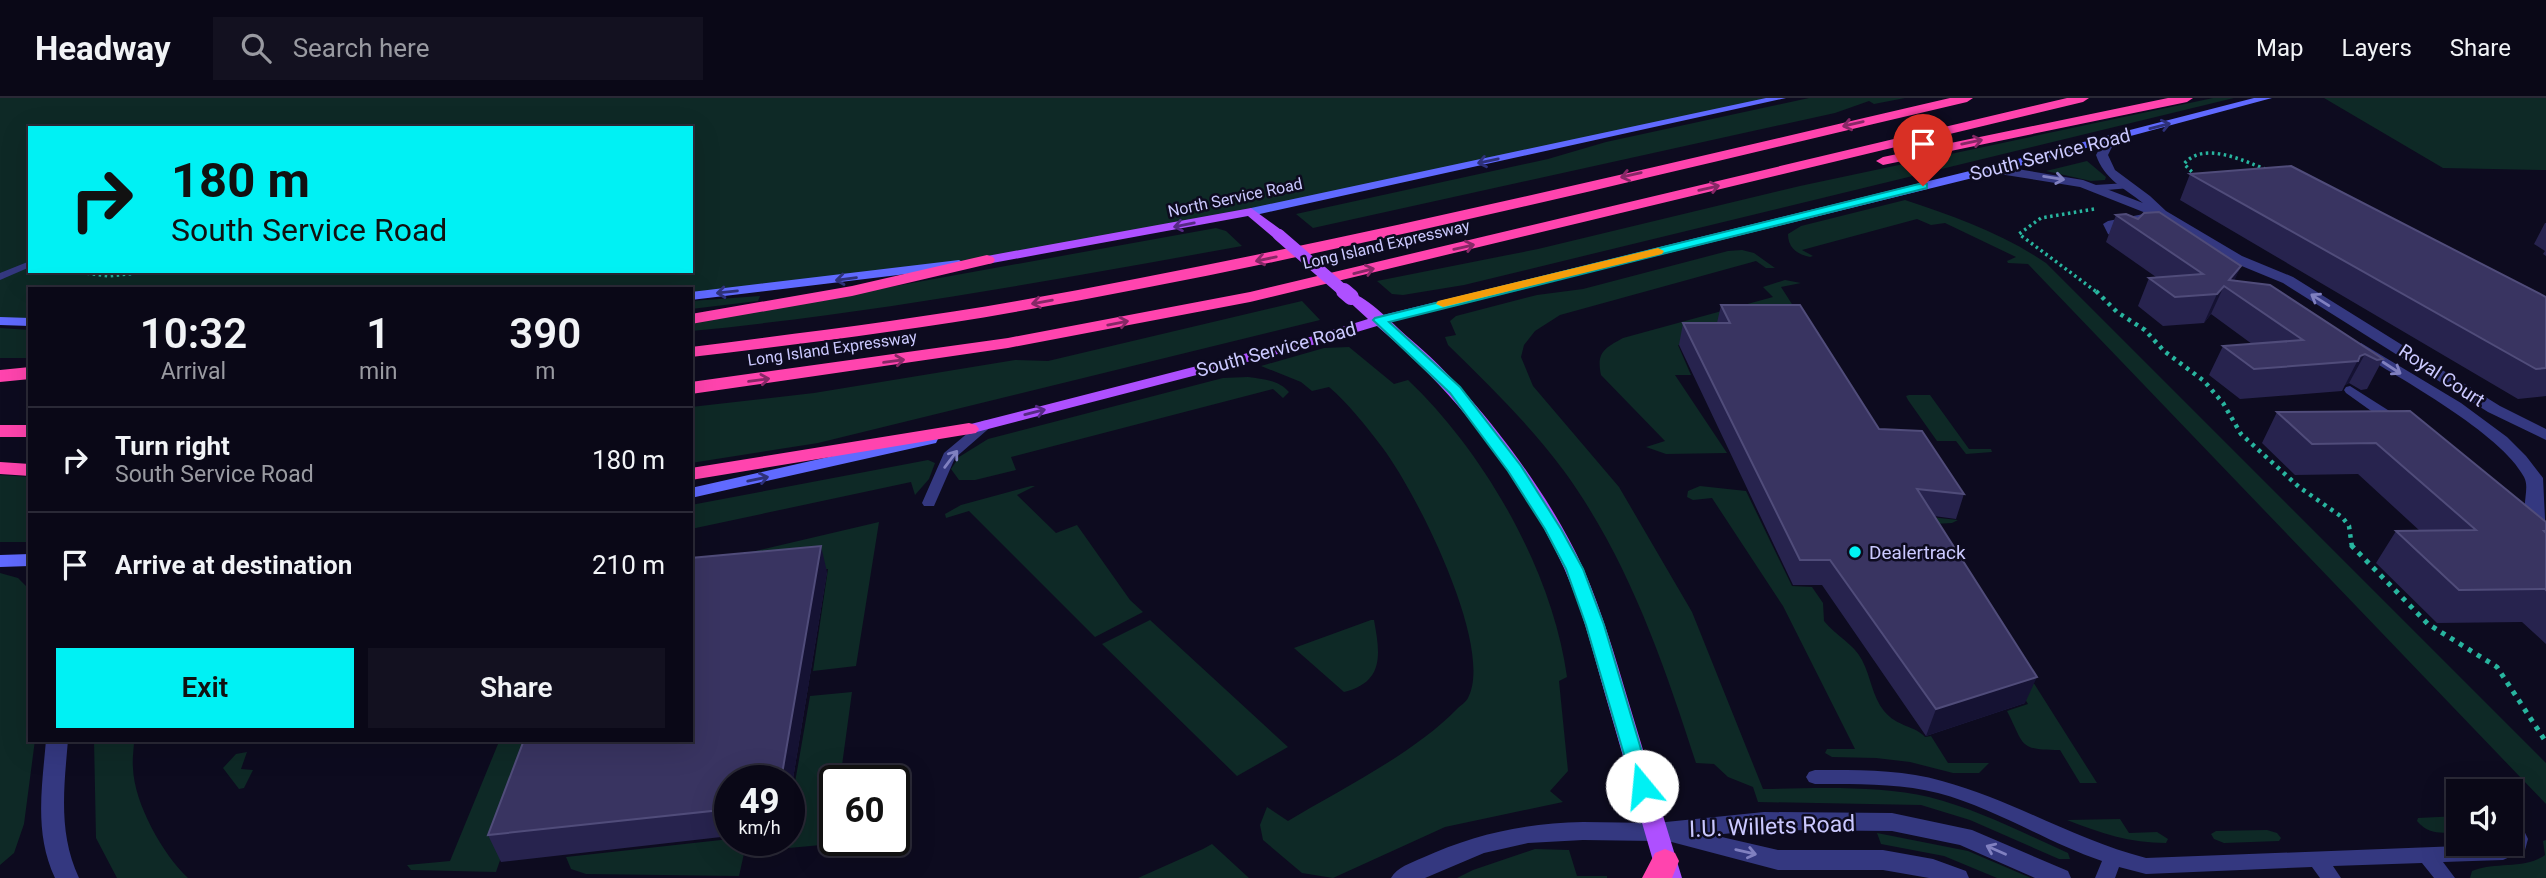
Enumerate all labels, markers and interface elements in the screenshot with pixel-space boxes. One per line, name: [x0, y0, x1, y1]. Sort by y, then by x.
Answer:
search box: [213, 17, 703, 80]
text: Headway: [35, 29, 171, 68]
icon: search: [237, 29, 275, 67]
text: Search here: [293, 33, 429, 63]
text: Map: [2256, 34, 2304, 62]
text: Layers: [2342, 34, 2412, 62]
text: Share: [2450, 34, 2511, 62]
pin: [1893, 114, 1953, 186]
one-way arrow: [1842, 118, 1865, 132]
one-way arrow: [2148, 119, 2171, 132]
street label: South Service Road: [1968, 123, 2133, 185]
icon: arrive: [1904, 125, 1942, 163]
one-way arrow: [1960, 135, 1983, 149]
text: 180 m: [171, 152, 310, 209]
icon: right: [56, 154, 147, 245]
one-way arrow: [1477, 154, 1500, 168]
one-way arrow: [1620, 169, 1643, 182]
one-way arrow: [2042, 172, 2065, 185]
street label: North Service Road: [1166, 174, 1304, 221]
one-way arrow: [1697, 181, 1720, 195]
text: South Service Road: [171, 211, 447, 249]
street label: Long Island Expressway: [1301, 216, 1472, 273]
one-way arrow: [1173, 219, 1196, 233]
one-way arrow: [1452, 240, 1475, 253]
one-way arrow: [1255, 252, 1278, 266]
one-way arrow: [1353, 264, 1375, 277]
one-way arrow: [835, 272, 858, 285]
one-way arrow: [717, 286, 739, 299]
one-way arrow: [2310, 292, 2330, 306]
one-way arrow: [1032, 296, 1054, 309]
text: 10:32: [140, 309, 247, 358]
text: 1: [366, 309, 390, 358]
text: 390: [509, 309, 581, 358]
one-way arrow: [1106, 316, 1129, 330]
street label: South Service Road: [1194, 317, 1358, 382]
street label: Long Island Expressway: [746, 327, 919, 370]
street label: Royal Court: [2394, 339, 2489, 412]
one-way arrow: [882, 354, 905, 367]
text: Arrival: [161, 358, 226, 385]
text: min: [359, 358, 397, 385]
text: m: [535, 358, 555, 385]
one-way arrow: [2382, 361, 2402, 375]
one-way arrow: [747, 373, 770, 386]
one-way arrow: [1023, 405, 1046, 418]
text: Turn right: [115, 431, 230, 461]
icon: right: [56, 441, 94, 479]
text: 180 m: [592, 445, 665, 475]
one-way arrow: [943, 449, 958, 468]
text: South Service Road: [115, 461, 314, 488]
one-way arrow: [746, 472, 769, 486]
place label: Dealertrack: [1869, 541, 1966, 564]
marker: Dealertrack: [1847, 544, 1863, 560]
icon: arrive: [56, 546, 94, 584]
text: Arrive at destination: [115, 550, 352, 580]
text: 210 m: [592, 550, 665, 580]
button: Exit: [56, 648, 354, 728]
button: Share: [368, 648, 665, 728]
position arrow: [1605, 749, 1679, 823]
speed limit sign: 60: [819, 765, 910, 856]
map controls: [2446, 779, 2523, 856]
button: sound: [2446, 779, 2523, 856]
text: 49: [739, 781, 780, 822]
street label: I.U. Willets Road: [1688, 810, 1856, 843]
text: km/h: [738, 817, 781, 838]
one-way arrow: [1986, 843, 2007, 856]
one-way arrow: [1734, 846, 1757, 860]

